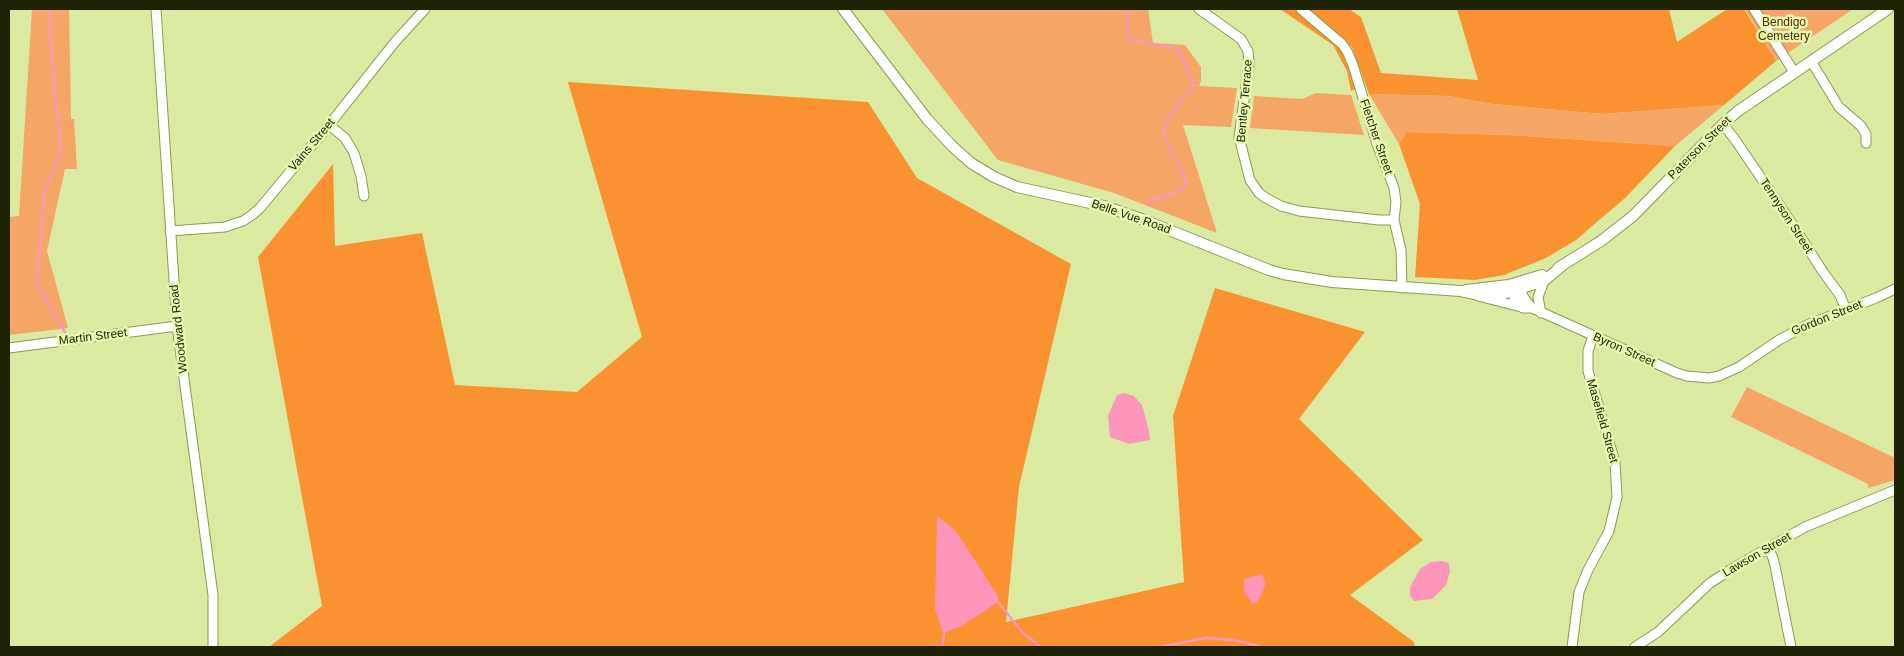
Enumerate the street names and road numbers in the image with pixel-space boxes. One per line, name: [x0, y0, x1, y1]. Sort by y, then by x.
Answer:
street label: Bentley Terrace: [1234, 59, 1256, 143]
street label: Fletcher Street: [1356, 97, 1396, 177]
street label: Paterson Street: [1665, 113, 1735, 183]
street label: Vains Street: [286, 116, 338, 174]
street label: Tennyson Street: [1756, 176, 1816, 256]
street label: Belle Vue Road: [1089, 197, 1173, 237]
street label: Woodward Road: [167, 284, 191, 374]
street label: Gordon Street: [1789, 297, 1865, 339]
street label: Martin Street: [58, 326, 128, 348]
street label: Byron Street: [1591, 330, 1657, 370]
street label: Masefield Street: [1583, 377, 1621, 465]
street label: Lawson Street: [1720, 530, 1794, 580]

